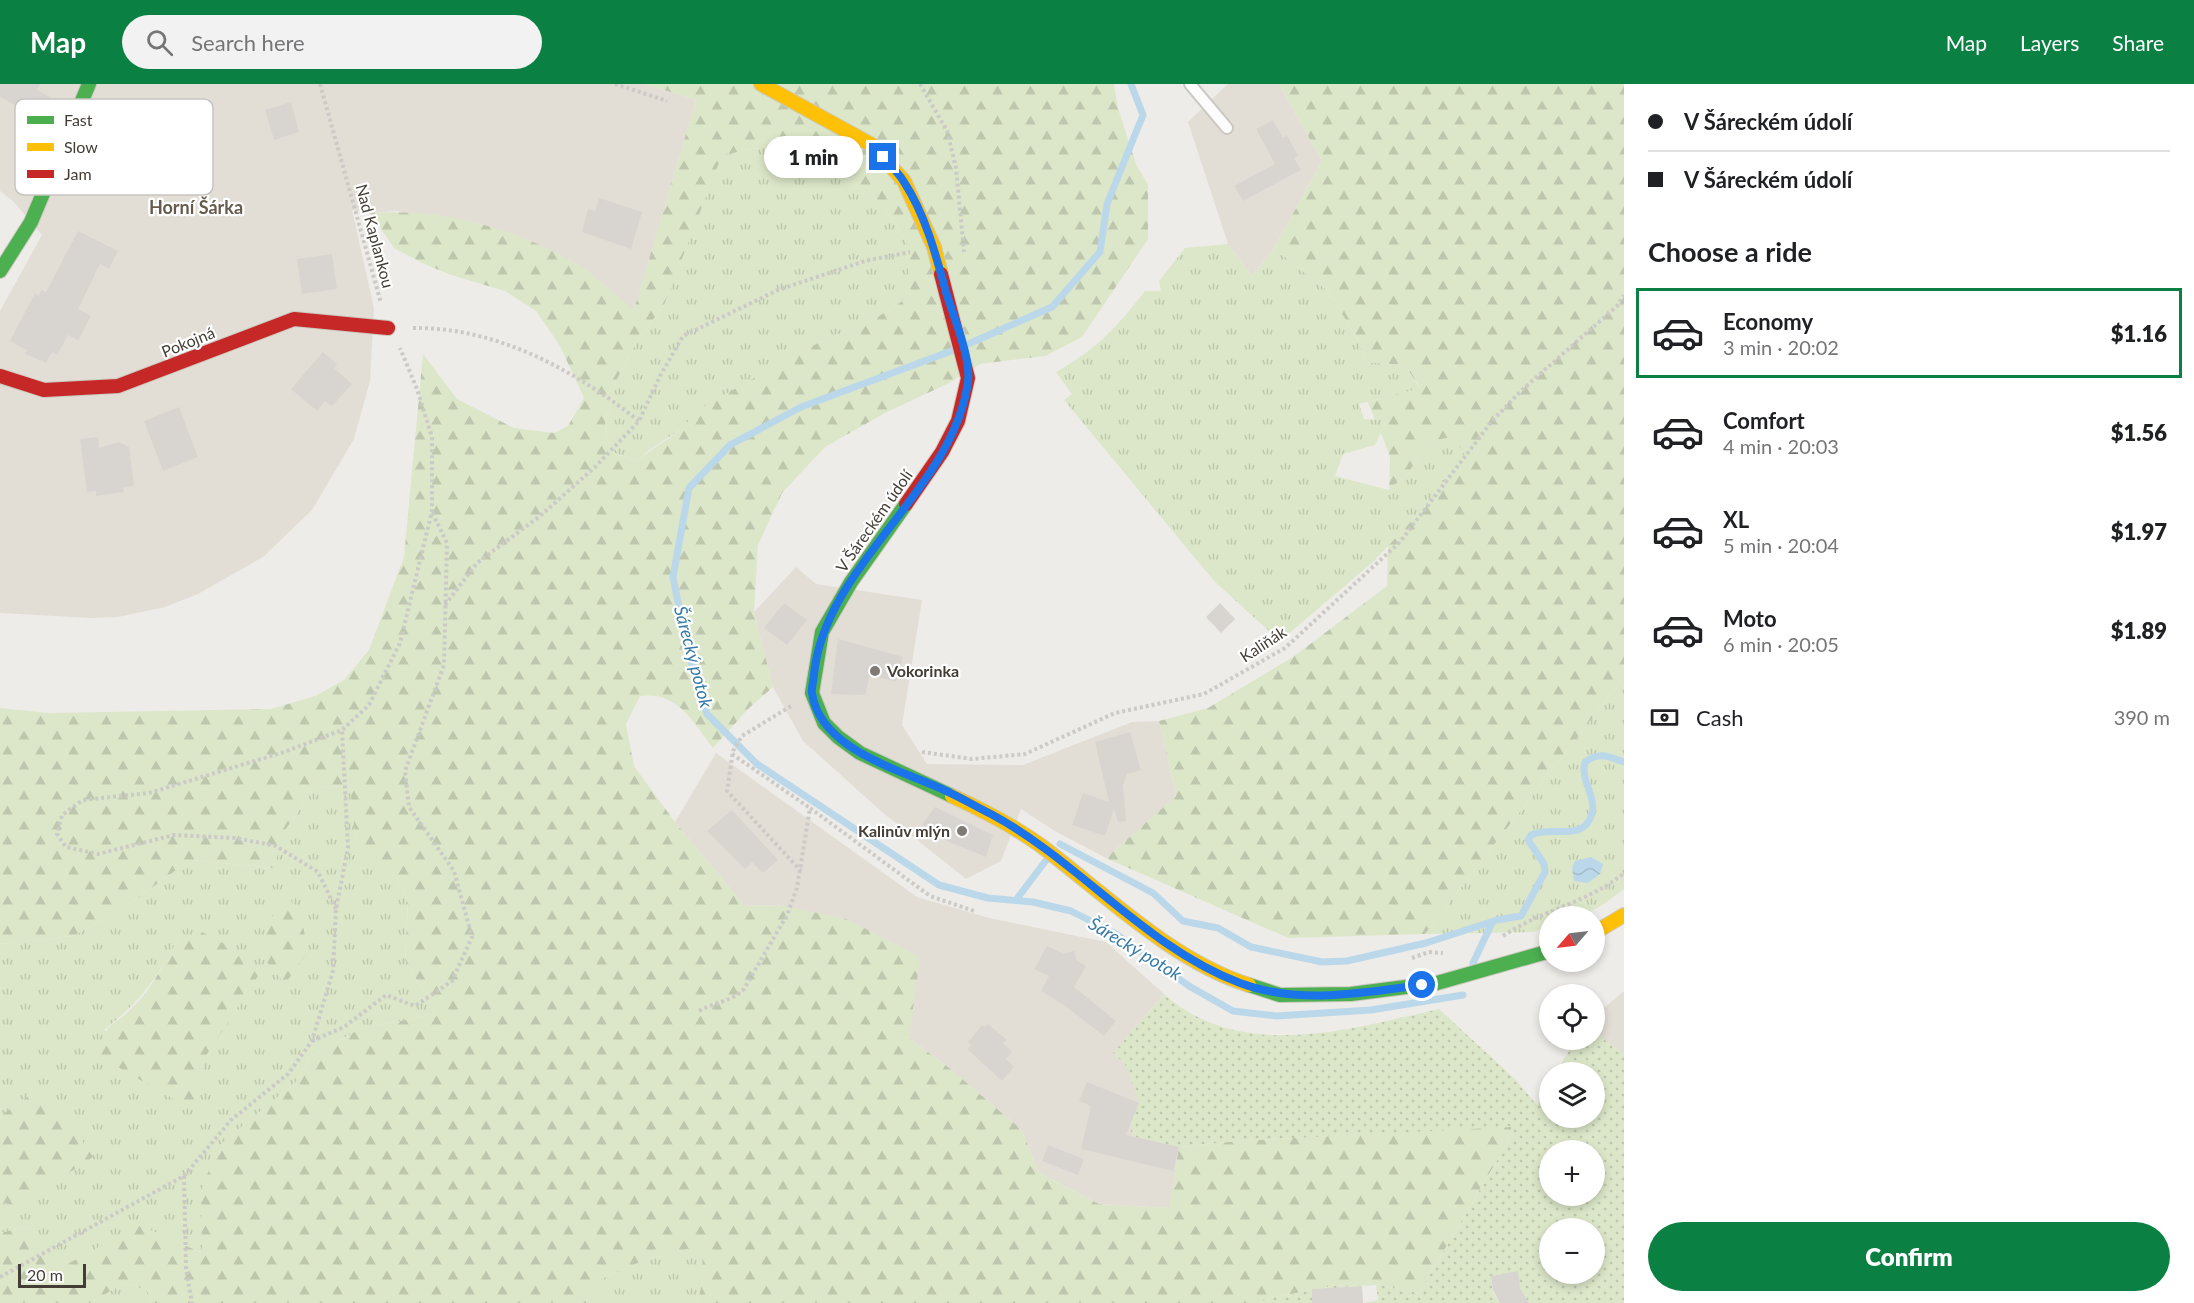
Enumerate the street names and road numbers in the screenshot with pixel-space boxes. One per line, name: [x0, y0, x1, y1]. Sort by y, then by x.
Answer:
street label: Nad Kaplankou: [352, 182, 398, 290]
street label: Pokojná: [158, 322, 217, 361]
street label: V Šáreckém údolí: [831, 465, 917, 575]
street label: Kaliňák: [1236, 621, 1290, 665]

